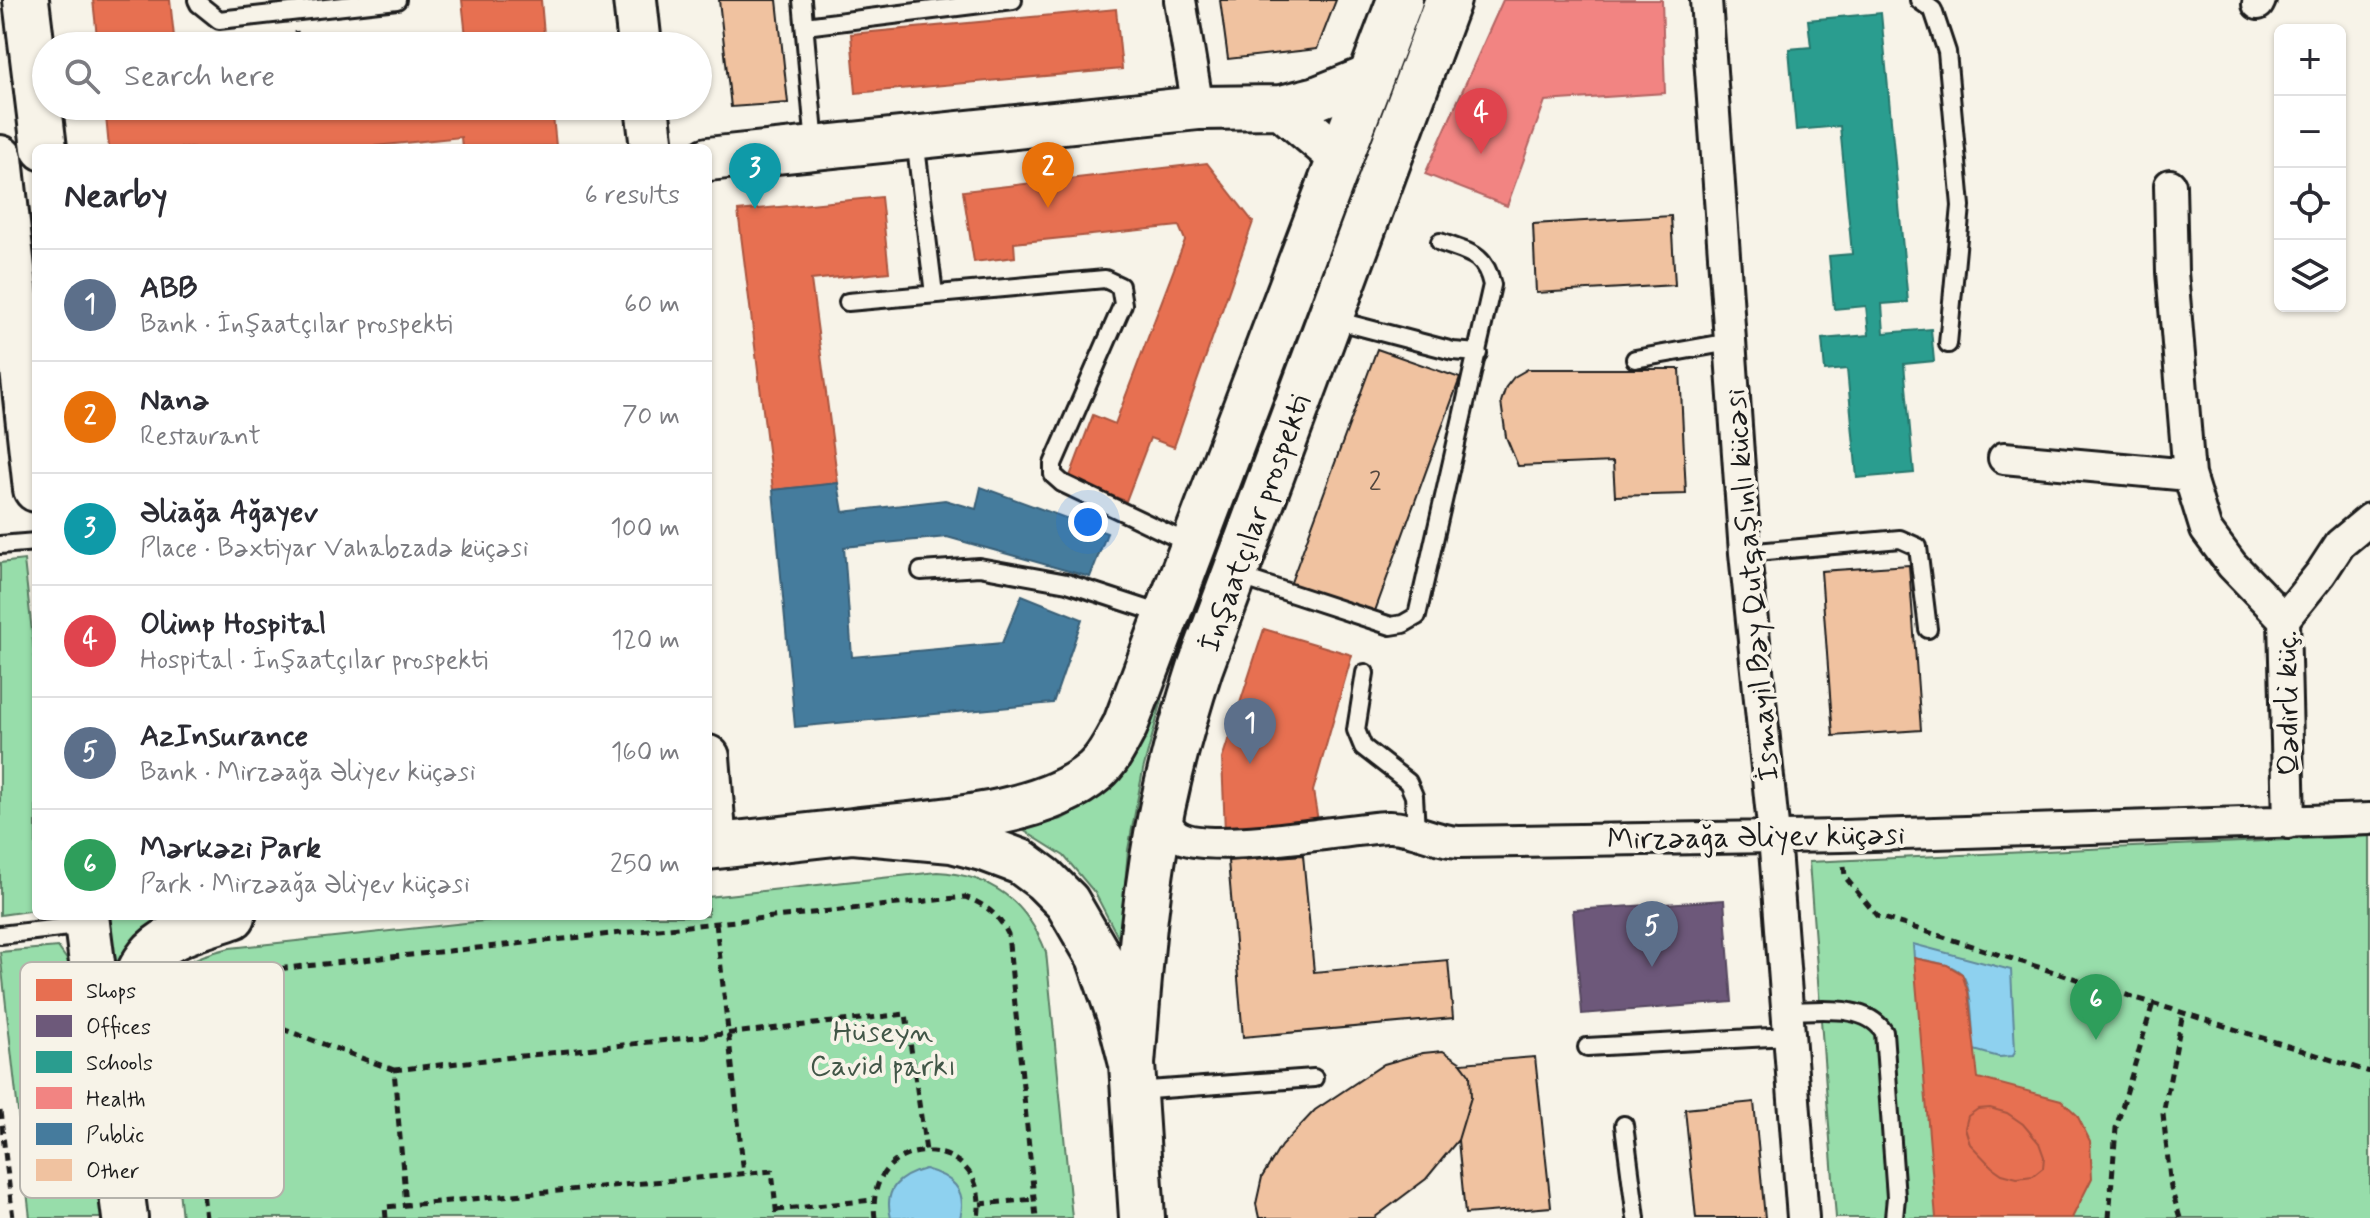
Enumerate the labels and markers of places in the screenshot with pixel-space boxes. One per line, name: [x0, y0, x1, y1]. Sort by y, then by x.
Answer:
pin: 4: [1455, 88, 1507, 154]
pin: 2: [1022, 142, 1074, 208]
pin: 3: [729, 143, 781, 209]
pin: 1: [1224, 698, 1276, 764]
pin: 5: [1626, 901, 1678, 967]
pin: 6: [2070, 974, 2122, 1040]

